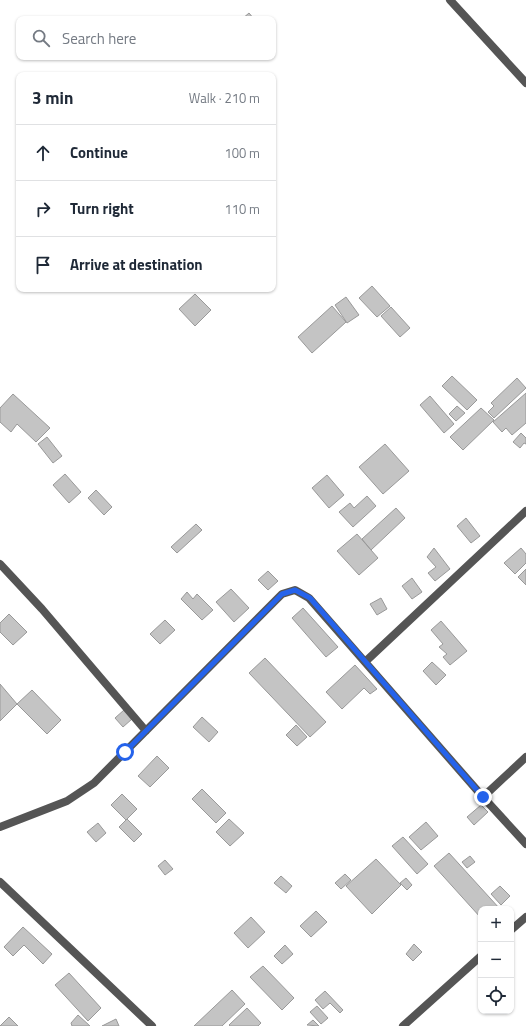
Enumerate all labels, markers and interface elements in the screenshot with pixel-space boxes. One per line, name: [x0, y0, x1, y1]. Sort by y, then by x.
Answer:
search box: [16, 16, 276, 60]
icon: search: [30, 27, 52, 49]
text: Search here: [62, 27, 136, 50]
text: 3 min: [32, 85, 73, 111]
text: Walk · 210 m: [189, 88, 260, 108]
text: Continue: [70, 141, 128, 164]
icon: ahead: [32, 142, 54, 164]
text: 100 m: [224, 143, 260, 163]
text: Turn right: [70, 197, 134, 220]
icon: right: [32, 198, 54, 220]
text: 110 m: [224, 199, 260, 219]
text: Arrive at destination: [70, 253, 203, 276]
icon: arrive: [32, 254, 54, 276]
route start: [116, 743, 134, 761]
route end: [474, 788, 492, 806]
map controls: [478, 906, 514, 1014]
button: +: [478, 906, 514, 942]
button: −: [478, 942, 514, 978]
button: locate: [478, 978, 514, 1014]

